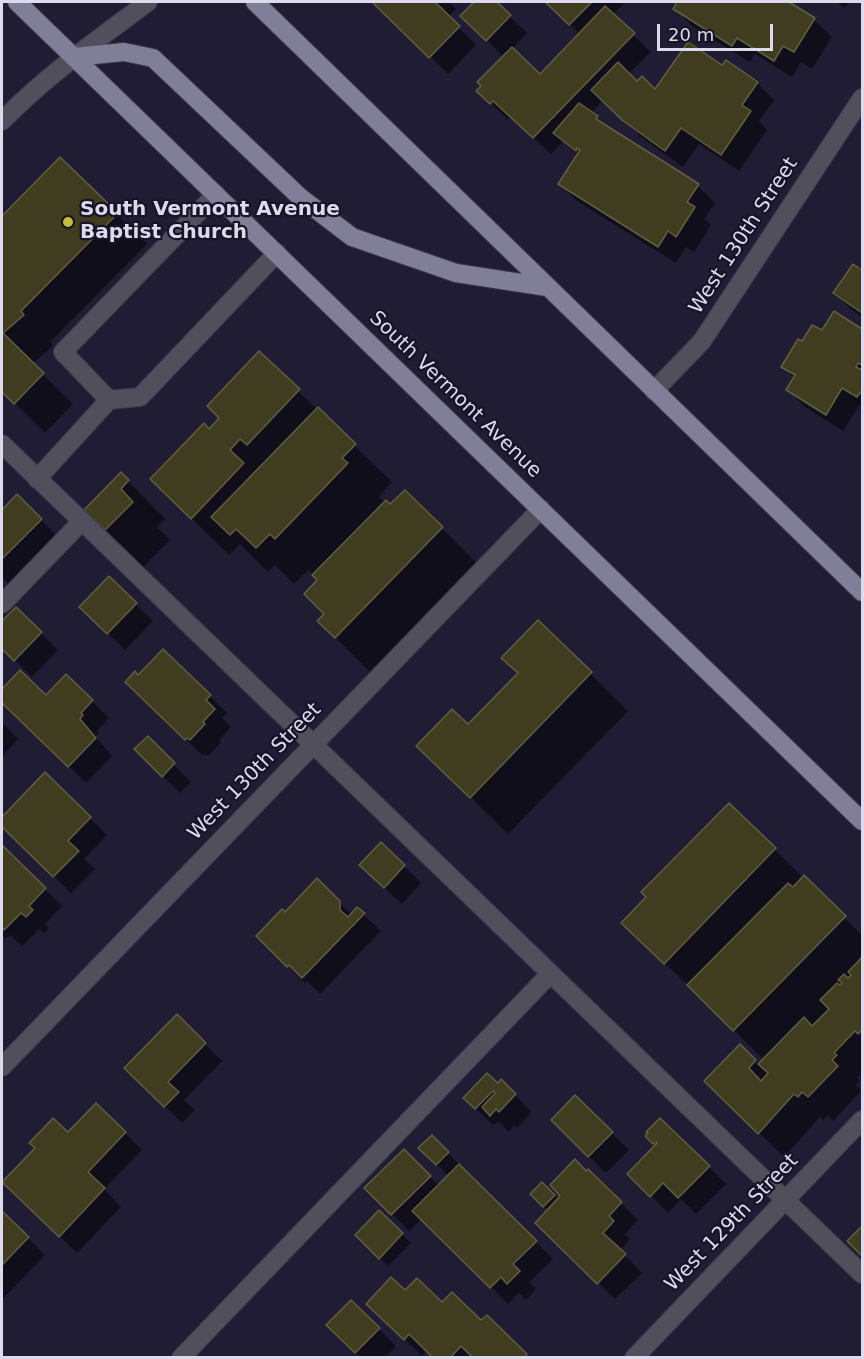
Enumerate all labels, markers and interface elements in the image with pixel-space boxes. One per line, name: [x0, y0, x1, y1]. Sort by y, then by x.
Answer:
scale bar: [660, 12, 776, 50]
text: 20 m: [668, 24, 714, 45]
street label: West 130th Street: [685, 153, 803, 319]
place label: South Vermont Avenue Baptist Church: [80, 198, 340, 245]
marker: South Vermont Avenue Baptist Church: [61, 215, 75, 229]
street label: South Vermont Avenue: [364, 307, 546, 483]
street label: West 130th Street: [183, 698, 327, 846]
street label: West 129th Street: [660, 1149, 804, 1297]

